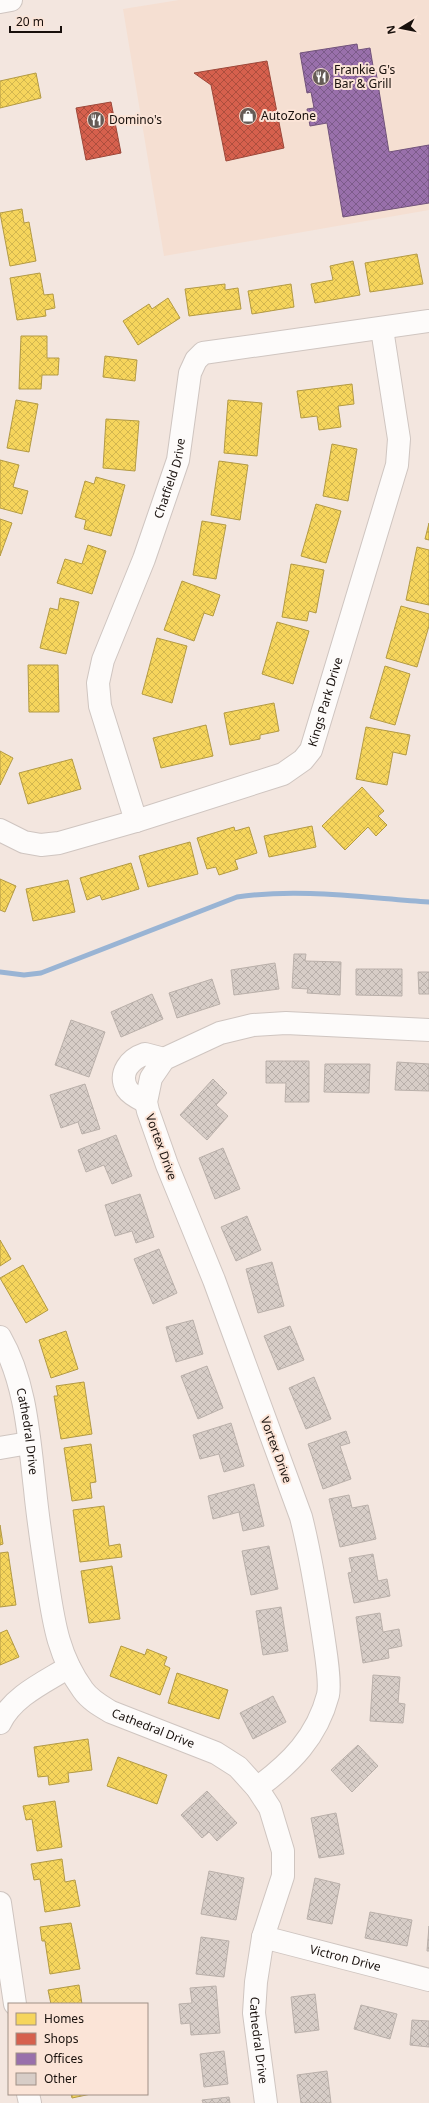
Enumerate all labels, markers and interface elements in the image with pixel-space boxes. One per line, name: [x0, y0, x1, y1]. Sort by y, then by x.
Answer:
scale bar: [10, 8, 61, 34]
north arrow: [381, 8, 421, 48]
text: 20 m: [16, 13, 44, 30]
text: N: [382, 24, 399, 36]
place label: Frankie G's Bar & Grill: [334, 61, 396, 92]
restaurant icon: Frankie G's Bar & Grill: [311, 67, 331, 87]
shop icon: AutoZone: [238, 106, 258, 126]
place label: AutoZone: [261, 107, 316, 124]
restaurant icon: Domino's: [86, 110, 106, 130]
place label: Domino's: [109, 111, 162, 128]
street label: Chatfield Drive: [149, 437, 189, 521]
street label: Kings Park Drive: [304, 655, 347, 749]
street label: Vortex Drive: [142, 1111, 181, 1182]
street label: Cathedral Drive: [12, 1386, 42, 1476]
street label: Vortex Drive: [257, 1414, 296, 1485]
street label: Cathedral Drive: [109, 1704, 197, 1752]
street label: Victron Drive: [308, 1940, 383, 1975]
street label: Cathedral Drive: [246, 1996, 272, 2085]
legend: [8, 2003, 148, 2095]
text: Homes: [44, 2010, 84, 2027]
text: Shops: [44, 2030, 79, 2047]
text: Offices: [44, 2050, 83, 2067]
text: Other: [44, 2070, 77, 2087]

